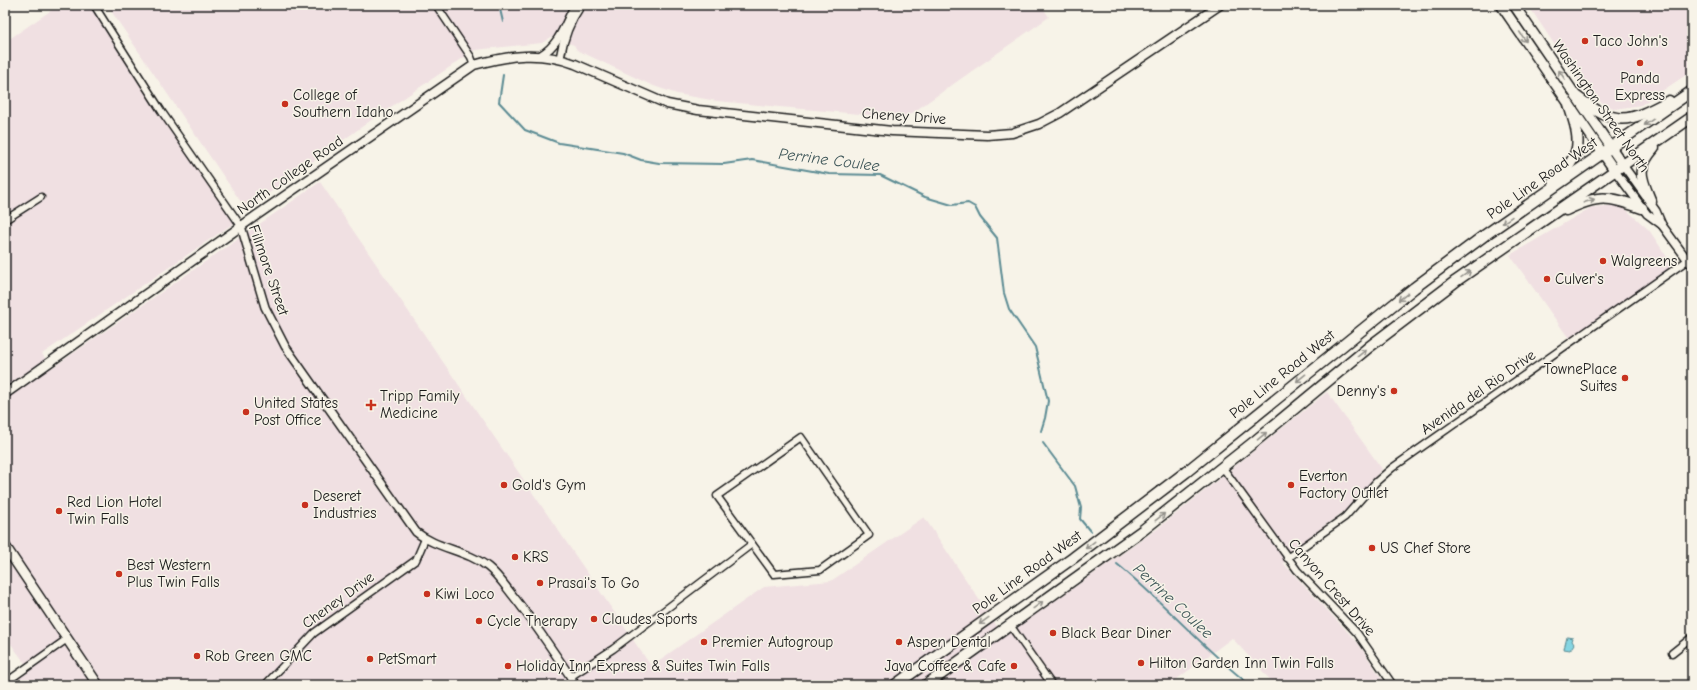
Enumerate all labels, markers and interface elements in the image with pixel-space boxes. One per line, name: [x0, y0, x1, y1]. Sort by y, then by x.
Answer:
one-way arrow: [1519, 31, 1527, 42]
place label: Taco John's: [1593, 32, 1668, 50]
street label: Washington Street North: [1548, 36, 1654, 176]
marker: Taco John's: [1580, 36, 1590, 46]
marker: Panda Express: [1635, 58, 1645, 68]
one-way arrow: [1558, 69, 1566, 80]
place label: Panda Express: [1615, 69, 1665, 104]
place label: College of Southern Idaho: [293, 86, 394, 121]
marker: College of Southern Idaho: [280, 99, 290, 109]
street label: Cheney Drive: [861, 104, 947, 128]
one-way arrow: [1643, 118, 1654, 126]
street label: North College Road: [234, 132, 346, 218]
street label: Pole Line Road West: [1483, 133, 1601, 223]
water label: Perrine Coulee: [777, 145, 881, 175]
one-way arrow: [1582, 197, 1595, 204]
one-way arrow: [1502, 216, 1513, 224]
street label: Fillmore Street: [245, 222, 293, 318]
place label: Walgreens: [1611, 252, 1677, 270]
marker: Walgreens: [1598, 256, 1608, 266]
one-way arrow: [1460, 270, 1471, 278]
place label: Culver's: [1555, 270, 1604, 288]
marker: Culver's: [1542, 274, 1552, 284]
one-way arrow: [1397, 292, 1408, 301]
street label: Pole Line Road West: [1226, 325, 1339, 422]
street label: Avenida del Rio Drive: [1417, 345, 1539, 438]
one-way arrow: [1356, 348, 1367, 357]
place label: TownePlace Suites: [1544, 360, 1617, 395]
one-way arrow: [1296, 373, 1306, 382]
marker: TownePlace Suites: [1620, 373, 1630, 383]
place label: Denny's: [1337, 382, 1386, 400]
marker: Denny's: [1389, 386, 1399, 396]
place label: Tripp Family Medicine: [380, 387, 460, 422]
place label: United States Post Office: [254, 394, 338, 429]
marker: Tripp Family Medicine: [365, 399, 377, 411]
marker: United States Post Office: [241, 407, 251, 417]
one-way arrow: [1257, 431, 1267, 440]
place label: Everton Factory Outlet: [1299, 467, 1389, 502]
place label: Gold's Gym: [512, 476, 586, 494]
marker: Gold's Gym: [499, 480, 509, 490]
marker: Everton Factory Outlet: [1286, 480, 1296, 490]
place label: Deseret Industries: [313, 487, 376, 522]
place label: Red Lion Hotel Twin Falls: [67, 493, 162, 528]
marker: Deseret Industries: [300, 500, 310, 510]
marker: Red Lion Hotel Twin Falls: [54, 506, 64, 516]
one-way arrow: [1155, 512, 1166, 521]
street label: Pole Line Road West: [969, 526, 1086, 618]
street label: Canyon Crest Drive: [1285, 535, 1380, 640]
place label: US Chef Store: [1380, 539, 1471, 557]
one-way arrow: [1084, 541, 1095, 550]
marker: US Chef Store: [1367, 543, 1377, 553]
place label: KRS: [523, 548, 549, 566]
marker: KRS: [510, 552, 520, 562]
place label: Best Western Plus Twin Falls: [127, 556, 219, 591]
water label: Perrine Coulee: [1130, 560, 1216, 642]
street label: Cheney Drive: [298, 568, 378, 632]
marker: Best Western Plus Twin Falls: [114, 569, 124, 579]
place label: Prasai's To Go: [548, 574, 639, 592]
marker: Prasai's To Go: [535, 578, 545, 588]
place label: Kiwi Loco: [435, 585, 495, 603]
marker: Kiwi Loco: [422, 589, 432, 599]
one-way arrow: [1032, 601, 1043, 609]
place label: Claudes Sports: [602, 610, 697, 628]
place label: Cycle Therapy: [487, 612, 577, 630]
marker: Claudes Sports: [589, 614, 599, 624]
marker: Cycle Therapy: [474, 616, 484, 626]
one-way arrow: [979, 617, 990, 625]
place label: Black Bear Diner: [1061, 624, 1171, 642]
marker: Black Bear Diner: [1048, 628, 1058, 638]
place label: Premier Autogroup: [712, 633, 833, 651]
place label: Aspen Dental: [907, 633, 991, 651]
marker: Premier Autogroup: [699, 637, 709, 647]
marker: Aspen Dental: [894, 637, 904, 647]
place label: Rob Green GMC: [205, 647, 312, 665]
place label: PetSmart: [378, 650, 437, 668]
marker: Rob Green GMC: [192, 651, 202, 661]
marker: PetSmart: [365, 654, 375, 664]
place label: Hilton Garden Inn Twin Falls: [1149, 654, 1334, 672]
place label: Holiday Inn Express & Suites Twin Falls: [516, 657, 770, 675]
place label: Java Coffee & Cafe: [884, 657, 1006, 675]
marker: Hilton Garden Inn Twin Falls: [1136, 658, 1146, 668]
marker: Holiday Inn Express & Suites Twin Falls: [503, 661, 513, 671]
marker: Java Coffee & Cafe: [1009, 661, 1019, 671]

